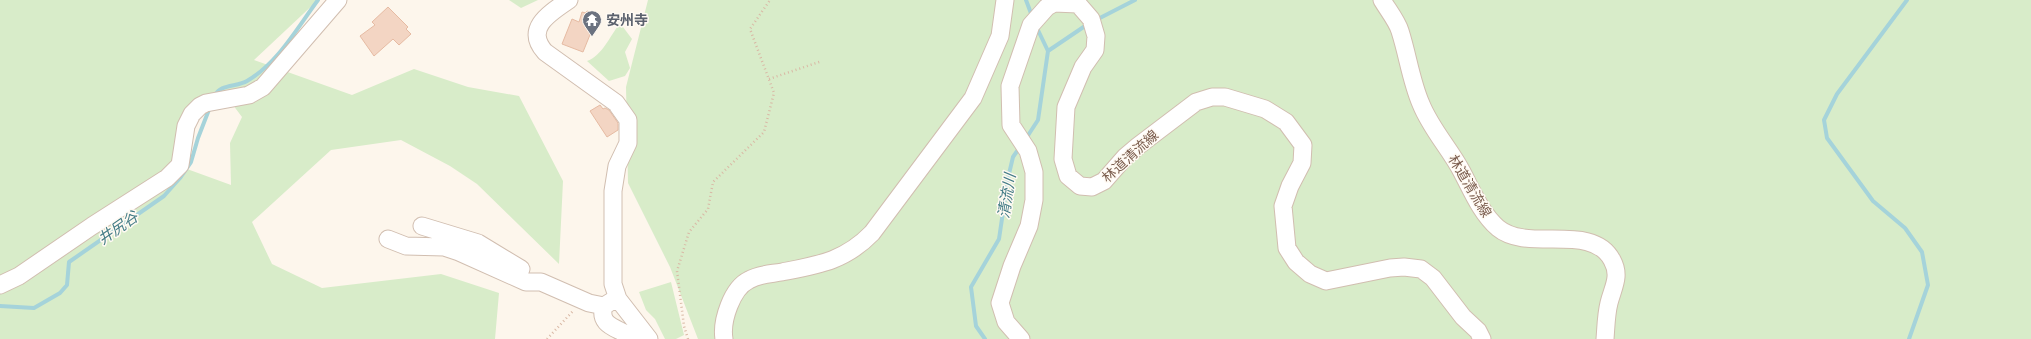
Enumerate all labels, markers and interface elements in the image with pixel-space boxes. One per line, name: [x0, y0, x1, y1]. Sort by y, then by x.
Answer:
temple icon: 安州寺: [581, 9, 603, 37]
place label: 安州寺: [606, 12, 648, 28]
street label: 林道清流線: [1099, 127, 1161, 185]
street label: 林道清流線: [1445, 152, 1495, 220]
water label: 清流川: [995, 170, 1019, 219]
water label: 井尻谷: [94, 207, 143, 247]

